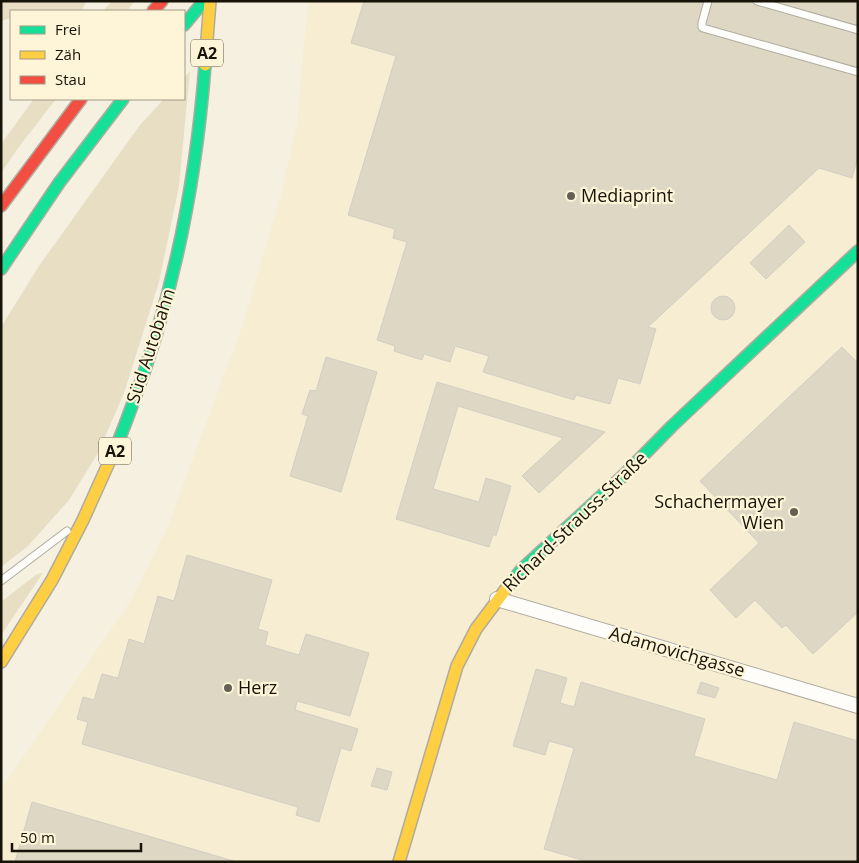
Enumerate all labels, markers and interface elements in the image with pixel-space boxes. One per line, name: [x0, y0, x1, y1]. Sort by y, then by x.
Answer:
legend: [10, 10, 185, 100]
text: Frei: [55, 19, 81, 39]
road number: A2: [191, 40, 223, 66]
text: Zäh: [55, 44, 81, 64]
text: Stau: [55, 69, 86, 89]
place label: Mediaprint: [581, 183, 673, 207]
marker: Mediaprint: [565, 190, 577, 202]
street label: Süd Autobahn: [120, 285, 180, 406]
road number: A2: [99, 438, 131, 464]
street label: Richard-Strauss-Straße: [497, 446, 652, 597]
place label: Schachermayer Wien: [654, 489, 785, 534]
marker: Schachermayer Wien: [788, 506, 800, 518]
street label: Adamovichgasse: [607, 620, 748, 682]
place label: Herz: [238, 675, 277, 699]
marker: Herz: [222, 682, 234, 694]
scale bar: [12, 820, 141, 852]
text: 50 m: [20, 827, 55, 847]

